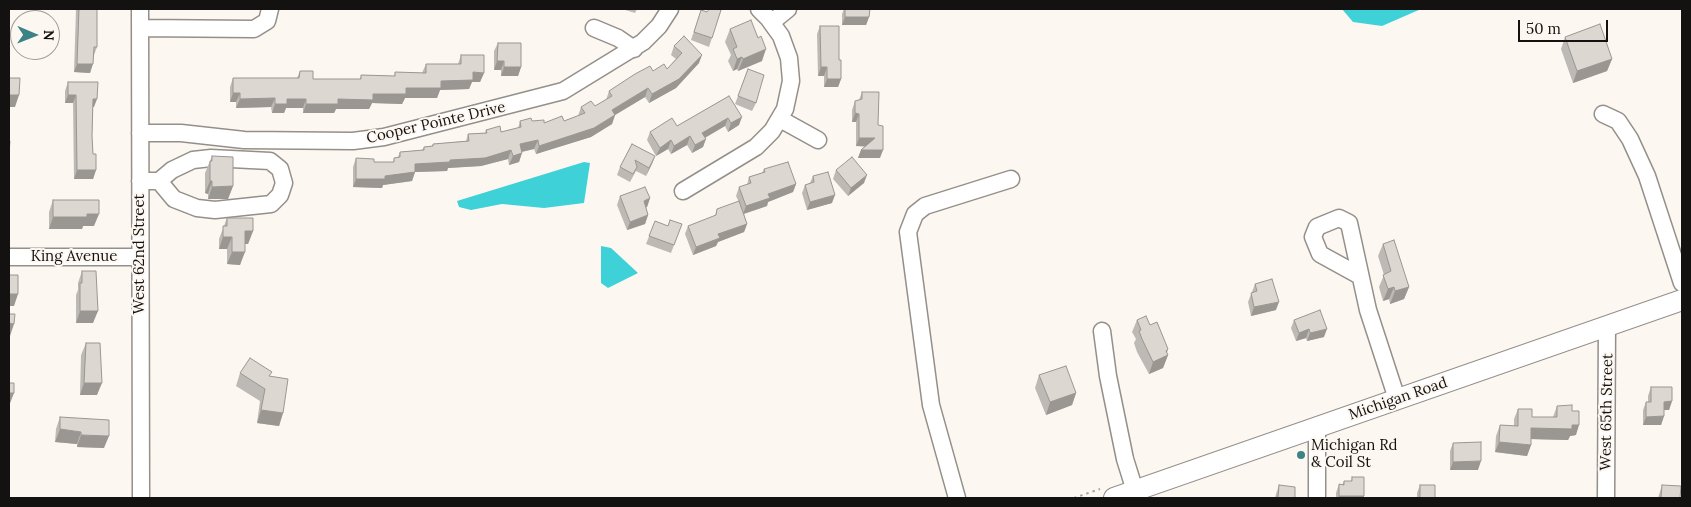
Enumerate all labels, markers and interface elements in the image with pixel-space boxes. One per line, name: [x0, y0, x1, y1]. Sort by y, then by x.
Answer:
north arrow: [10, 10, 60, 60]
scale bar: [1521, 10, 1611, 42]
text: 50 m: [1526, 19, 1561, 38]
text: N: [40, 30, 58, 41]
street label: Cooper Pointe Drive: [365, 98, 507, 148]
street label: West 62nd Street: [131, 194, 149, 314]
street label: King Avenue: [31, 248, 117, 266]
street label: West 65th Street: [1597, 353, 1617, 471]
street label: Michigan Road: [1346, 374, 1450, 424]
place label: Michigan Rd & Coil St: [1311, 437, 1398, 472]
marker: Michigan Rd & Coil St: [1295, 449, 1307, 461]

